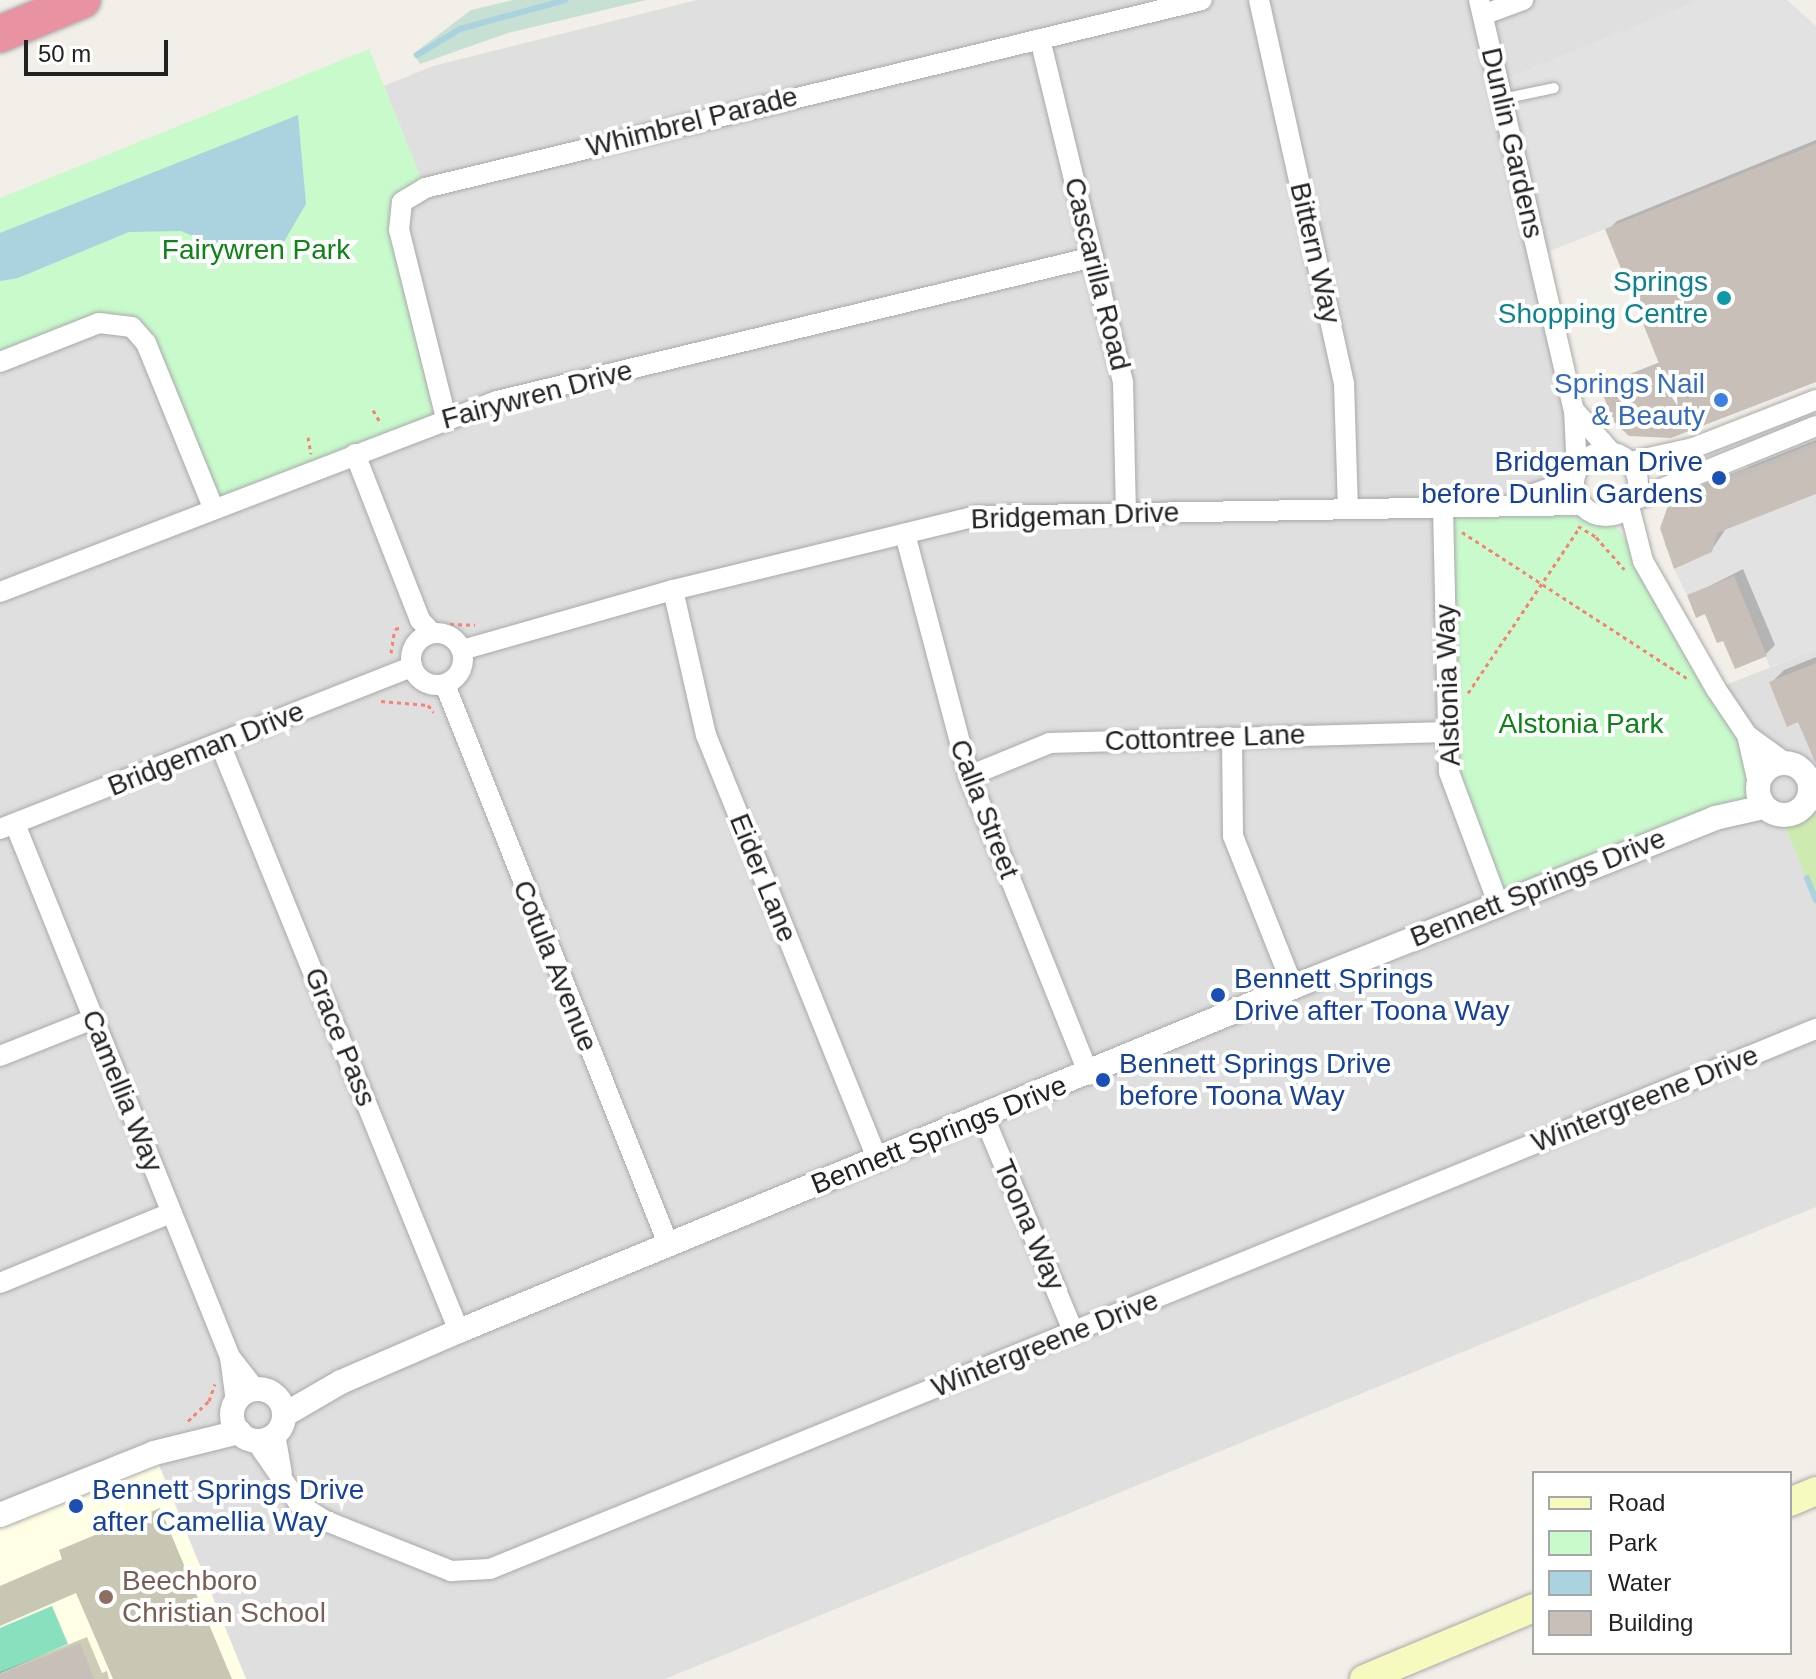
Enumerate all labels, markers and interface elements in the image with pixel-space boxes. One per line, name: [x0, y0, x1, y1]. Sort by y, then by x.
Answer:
scale bar: [28, 24, 172, 74]
text: 50 m: [38, 40, 91, 67]
street label: Dunlin Gardens: [1474, 44, 1550, 242]
street label: Whimbrel Parade: [583, 80, 801, 164]
street label: Cascarilla Road: [1057, 174, 1137, 374]
street label: Bittern Way: [1282, 179, 1348, 327]
park label: Fairywren Park: [162, 233, 350, 267]
place label: Springs Shopping Centre: [1498, 265, 1708, 331]
marker: Springs Shopping Centre: [1715, 289, 1733, 307]
street label: Fairywren Drive: [438, 353, 636, 437]
place label: Springs Nail & Beauty: [1554, 367, 1705, 433]
marker: Springs Nail & Beauty: [1712, 391, 1730, 409]
place label: Bridgeman Drive before Dunlin Gardens: [1421, 445, 1703, 511]
marker: Bridgeman Drive before Dunlin Gardens: [1710, 469, 1728, 487]
street label: Bridgeman Drive: [970, 496, 1180, 536]
street label: Alstonia Way: [1428, 603, 1468, 767]
street label: Bridgeman Drive: [103, 694, 309, 804]
park label: Alstonia Park: [1499, 707, 1663, 741]
street label: Cottontree Lane: [1104, 718, 1306, 758]
street label: Calla Street: [942, 735, 1026, 883]
street label: Eider Lane: [722, 809, 804, 947]
street label: Bennett Springs Drive: [1405, 821, 1671, 955]
street label: Cotula Avenue: [505, 875, 605, 1057]
place label: Bennett Springs Drive after Toona Way: [1234, 962, 1510, 1028]
street label: Grace Pass: [297, 963, 383, 1111]
marker: Bennett Springs Drive after Toona Way: [1209, 986, 1227, 1004]
street label: Camellia Way: [74, 1005, 170, 1177]
street label: Wintergreene Drive: [1527, 1038, 1763, 1160]
place label: Bennett Springs Drive before Toona Way: [1119, 1047, 1391, 1113]
street label: Bennett Springs Drive: [806, 1068, 1072, 1202]
marker: Bennett Springs Drive before Toona Way: [1094, 1071, 1112, 1089]
street label: Toona Way: [986, 1154, 1072, 1296]
street label: Wintergreene Drive: [927, 1283, 1163, 1405]
legend: [1532, 1471, 1792, 1655]
place label: Bennett Springs Drive after Camellia Way: [92, 1473, 364, 1539]
text: Road: [1608, 1489, 1665, 1516]
marker: Bennett Springs Drive after Camellia Way: [67, 1497, 85, 1515]
text: Park: [1608, 1529, 1657, 1556]
place label: Beechboro Christian School: [122, 1564, 326, 1630]
text: Water: [1608, 1569, 1671, 1596]
marker: Beechboro Christian School: [97, 1588, 115, 1606]
text: Building: [1608, 1609, 1693, 1636]

